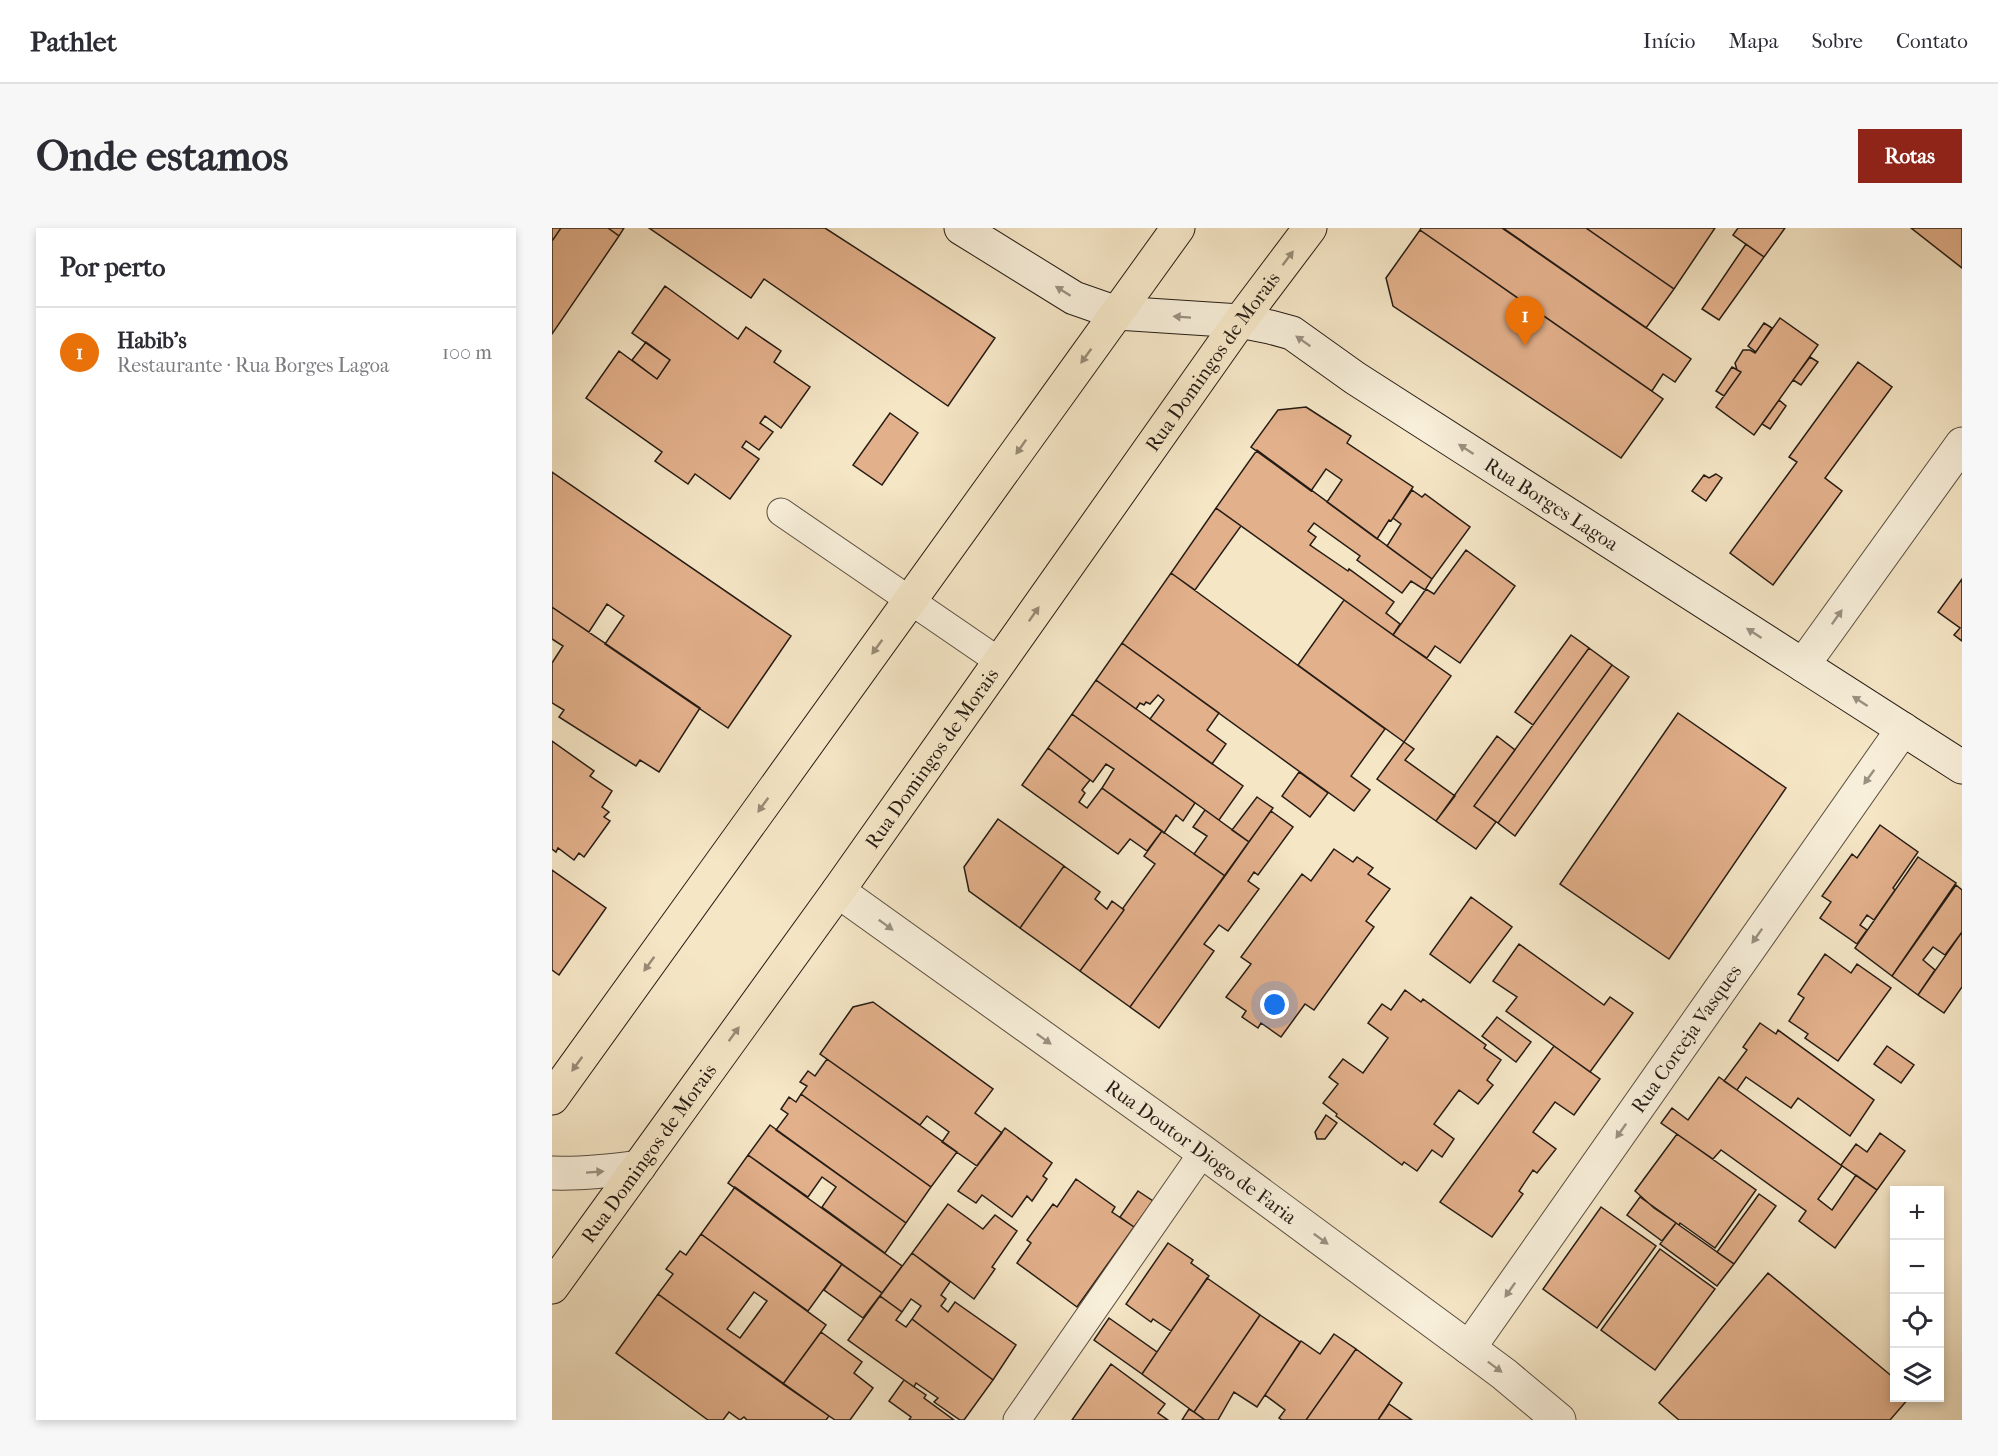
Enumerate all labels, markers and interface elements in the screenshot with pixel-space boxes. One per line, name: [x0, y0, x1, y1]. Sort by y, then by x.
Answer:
text: Pathlet: [30, 25, 117, 58]
text: Início: [1643, 29, 1695, 53]
text: Mapa: [1728, 29, 1778, 53]
text: Sobre: [1811, 29, 1863, 53]
text: Contato: [1896, 29, 1968, 53]
button: Rotas: [1858, 129, 1962, 183]
text: Onde estamos: [36, 132, 288, 181]
one-way arrow: [1282, 250, 1294, 265]
text: Por perto: [60, 252, 165, 283]
street label: Rua Domingos de Morais: [1141, 268, 1285, 456]
one-way arrow: [1055, 286, 1071, 297]
pin: 1: [1506, 296, 1544, 346]
one-way arrow: [1172, 312, 1191, 322]
text: Habib's: [117, 328, 187, 354]
one-way arrow: [1296, 335, 1312, 347]
text: 1: [76, 341, 83, 364]
text: 100 m: [442, 341, 492, 364]
one-way arrow: [1080, 347, 1092, 363]
text: Restaurante · Rua Borges Lagoa: [117, 354, 389, 377]
one-way arrow: [1015, 438, 1027, 454]
one-way arrow: [1458, 443, 1474, 454]
street label: Rua Borges Lagoa: [1480, 453, 1623, 556]
one-way arrow: [1028, 607, 1040, 623]
one-way arrow: [1831, 609, 1842, 625]
one-way arrow: [1746, 628, 1762, 639]
one-way arrow: [871, 639, 883, 655]
street label: Rua Domingos de Morais: [861, 664, 1004, 853]
one-way arrow: [1852, 696, 1868, 707]
one-way arrow: [1863, 768, 1875, 784]
one-way arrow: [757, 797, 769, 813]
one-way arrow: [877, 919, 893, 931]
one-way arrow: [1751, 928, 1763, 944]
one-way arrow: [643, 955, 655, 971]
street label: Rua Corceja Vasques: [1627, 960, 1746, 1117]
your location: [1260, 990, 1289, 1019]
one-way arrow: [728, 1027, 740, 1042]
one-way arrow: [1036, 1033, 1052, 1045]
one-way arrow: [571, 1055, 583, 1071]
street label: Rua Domingos de Morais: [577, 1060, 721, 1248]
street label: Rua Doutor Diogo de Faria: [1101, 1075, 1302, 1229]
one-way arrow: [1615, 1122, 1627, 1138]
one-way arrow: [586, 1168, 605, 1177]
map controls: [1890, 1186, 1944, 1402]
button: +: [1890, 1186, 1944, 1240]
one-way arrow: [1313, 1233, 1329, 1245]
button: −: [1890, 1240, 1944, 1294]
one-way arrow: [1504, 1282, 1516, 1298]
button: locate: [1890, 1294, 1944, 1348]
button: layers: [1890, 1348, 1944, 1402]
one-way arrow: [1488, 1361, 1503, 1373]

